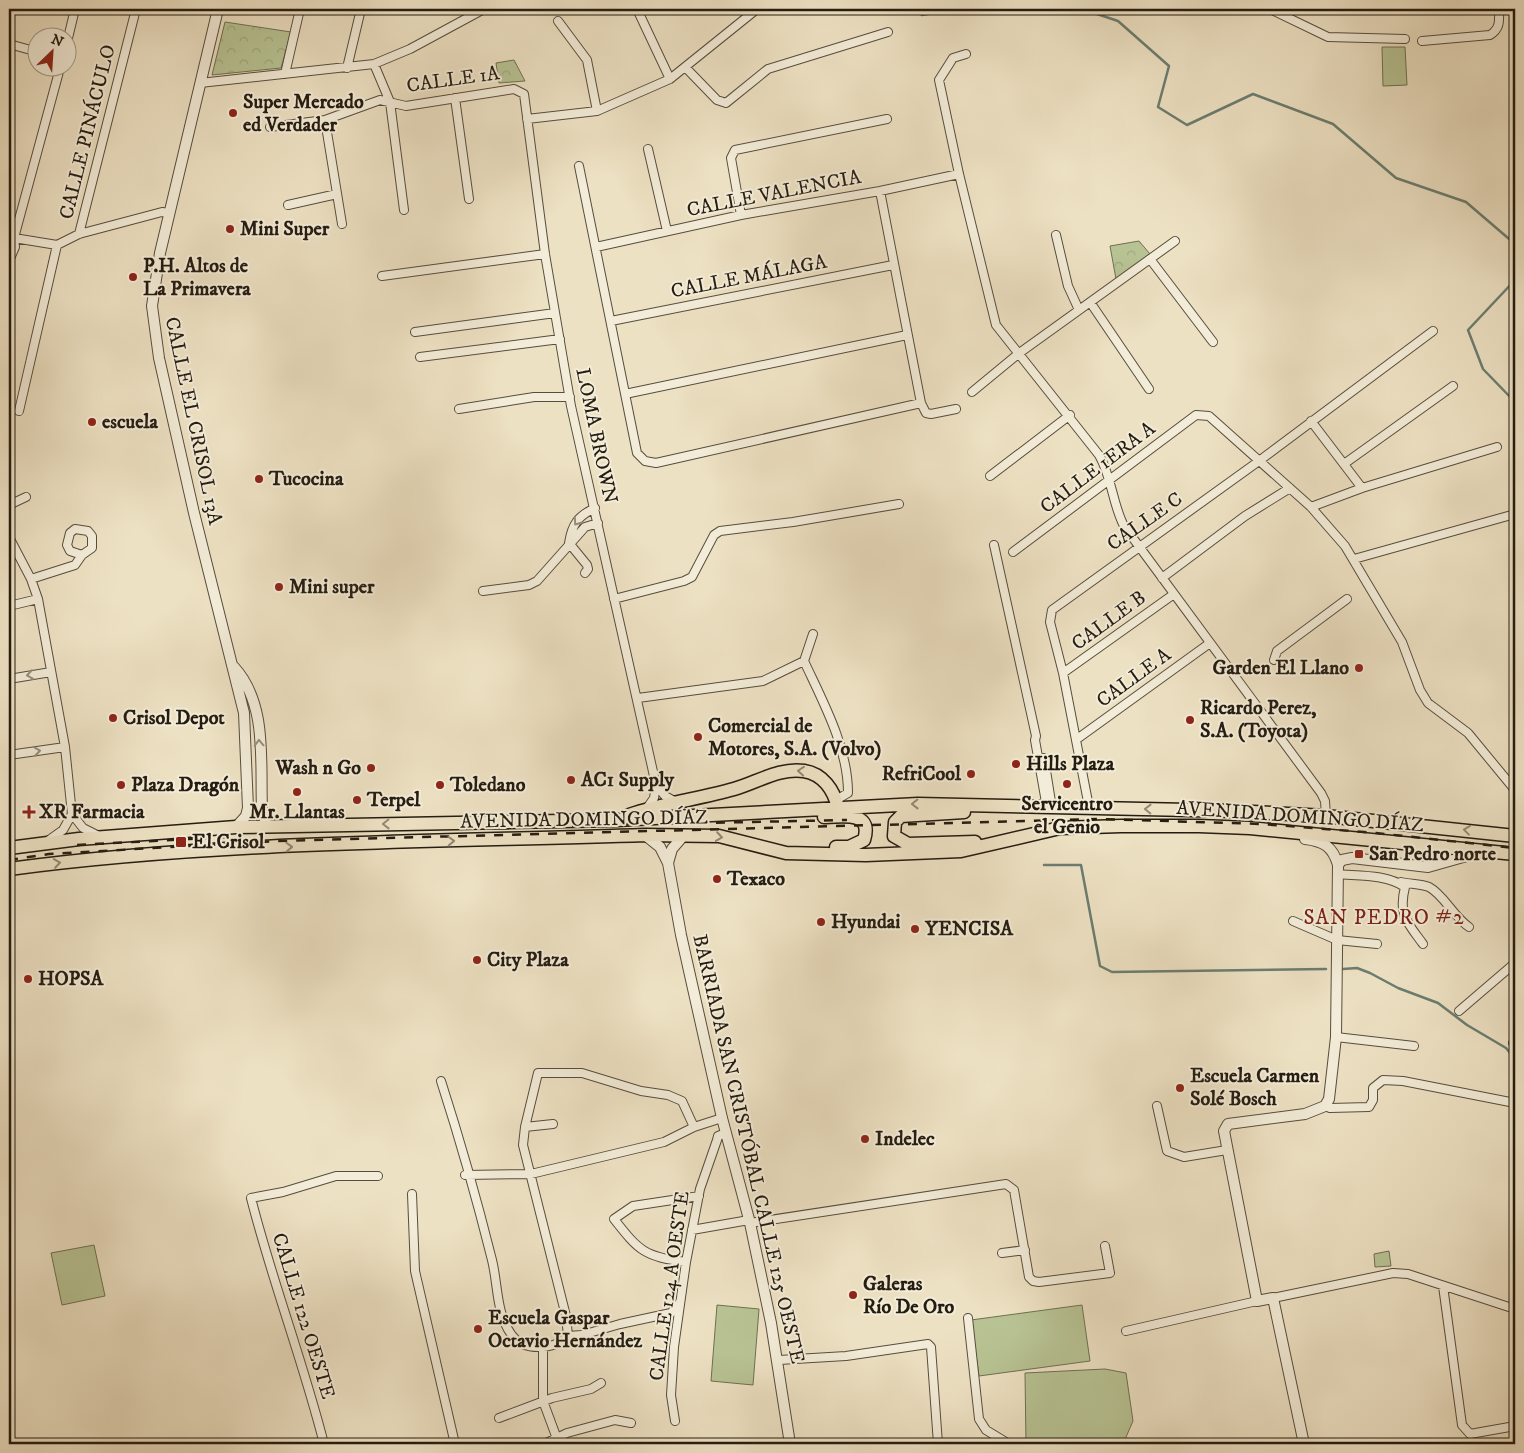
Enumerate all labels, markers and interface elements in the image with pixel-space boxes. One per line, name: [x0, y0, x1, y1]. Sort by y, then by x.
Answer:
north arrow: [28, 28, 78, 78]
street label: CALLE PINÁCULO: [55, 42, 121, 222]
street label: CALLE 1A: [405, 61, 501, 99]
place label: Super Mercado ed Verdader: [243, 90, 364, 138]
marker: Super Mercado ed Verdader: [227, 107, 239, 119]
street label: CALLE VALENCIA: [685, 165, 864, 223]
place label: Mini Super: [240, 217, 330, 242]
marker: Mini Super: [224, 223, 236, 235]
street label: CALLE MÁLAGA: [669, 249, 829, 304]
place label: P.H. Altos de La Primavera: [143, 254, 251, 302]
marker: P.H. Altos de La Primavera: [127, 271, 139, 283]
street label: CALLE EL CRISOL 13A: [159, 315, 227, 527]
street label: LOMA BROWN: [569, 366, 623, 506]
place label: escuela: [102, 410, 159, 435]
marker: escuela: [86, 416, 98, 428]
street label: CALLE 1ERA A: [1035, 416, 1161, 519]
place label: Tucocina: [268, 467, 344, 492]
marker: Tucocina: [253, 473, 265, 485]
street label: CALLE C: [1102, 487, 1188, 557]
one-way arrow: [574, 516, 583, 526]
place label: Mini super: [289, 575, 375, 600]
marker: Mini super: [273, 581, 285, 593]
street label: CALLE B: [1067, 586, 1151, 656]
street label: CALLE A: [1092, 642, 1176, 713]
place label: Garden El Llano: [1212, 656, 1349, 681]
marker: Garden El Llano: [1353, 662, 1365, 674]
one-way arrow: [26, 670, 34, 680]
place label: Ricardo Perez, S.A. (Toyota): [1200, 696, 1316, 744]
place label: Crisol Depot: [123, 706, 225, 731]
marker: Crisol Depot: [107, 712, 119, 724]
place label: Comercial de Motores, S.A. (Volvo): [708, 714, 881, 762]
marker: Ricardo Perez, S.A. (Toyota): [1184, 714, 1196, 726]
marker: Comercial de Motores, S.A. (Volvo): [692, 731, 704, 743]
one-way arrow: [254, 739, 264, 747]
one-way arrow: [32, 746, 41, 756]
place label: Hills Plaza: [1026, 752, 1115, 777]
place label: Wash n Go: [274, 756, 361, 781]
marker: Hills Plaza: [1010, 758, 1022, 770]
marker: Wash n Go: [365, 762, 377, 774]
place label: RefriCool: [882, 762, 962, 787]
one-way arrow: [796, 766, 804, 777]
place label: AC1 Supply: [580, 768, 674, 793]
marker: RefriCool: [965, 768, 977, 780]
place label: Plaza Dragón: [131, 773, 240, 798]
place label: Toledano: [449, 773, 526, 798]
marker: AC1 Supply: [565, 774, 577, 786]
marker: Servicentro el Genio: [1061, 778, 1073, 790]
marker: Plaza Dragón: [115, 779, 127, 791]
marker: Toledano: [434, 779, 446, 791]
marker: Mr. Llantas: [291, 786, 303, 798]
place label: Terpel: [366, 788, 421, 813]
place label: Servicentro el Genio: [1021, 792, 1113, 840]
marker: Terpel: [351, 794, 363, 806]
street label: AVENIDA DOMINGO DÍAZ: [1175, 795, 1425, 838]
one-way arrow: [911, 799, 919, 810]
place label: XR Farmacia: [39, 800, 145, 825]
place label: Mr. Llantas: [249, 800, 345, 825]
street label: AVENIDA DOMINGO DÍAZ: [460, 804, 708, 835]
one-way arrow: [1143, 804, 1151, 814]
marker: XR Farmacia: [23, 806, 35, 818]
one-way arrow: [382, 818, 390, 829]
one-way arrow: [1463, 825, 1471, 836]
place label: El Crisol: [192, 830, 266, 855]
one-way arrow: [715, 831, 723, 842]
marker: El Crisol: [174, 835, 188, 849]
one-way arrow: [448, 836, 456, 847]
one-way arrow: [285, 841, 293, 852]
place label: San Pedro norte: [1369, 842, 1497, 867]
marker: San Pedro norte: [1353, 848, 1365, 860]
one-way arrow: [53, 858, 61, 869]
place label: Texaco: [726, 867, 785, 892]
marker: Texaco: [711, 873, 723, 885]
district label: SAN PEDRO #2: [1304, 905, 1464, 931]
place label: Hyundai: [831, 910, 901, 935]
marker: Hyundai: [815, 916, 827, 928]
place label: YENCISA: [924, 917, 1014, 942]
marker: YENCISA: [909, 923, 921, 935]
street label: BARRIADA SAN CRISTÓBAL CALLE 125 OESTE: [686, 932, 811, 1366]
place label: City Plaza: [487, 948, 569, 973]
marker: City Plaza: [471, 954, 483, 966]
place label: HOPSA: [38, 967, 105, 992]
marker: HOPSA: [22, 973, 34, 985]
place label: Escuela Carmen Solé Bosch: [1190, 1064, 1320, 1112]
marker: Escuela Carmen Solé Bosch: [1174, 1082, 1186, 1094]
place label: Indelec: [875, 1127, 935, 1152]
marker: Indelec: [859, 1133, 871, 1145]
street label: CALLE 124 A OESTE: [644, 1190, 696, 1382]
street label: CALLE 122 OESTE: [266, 1230, 340, 1402]
place label: Galeras Río De Oro: [863, 1272, 955, 1320]
marker: Galeras Río De Oro: [847, 1289, 859, 1301]
place label: Escuela Gaspar Octavio Hernández: [488, 1306, 642, 1354]
marker: Escuela Gaspar Octavio Hernández: [472, 1323, 484, 1335]

